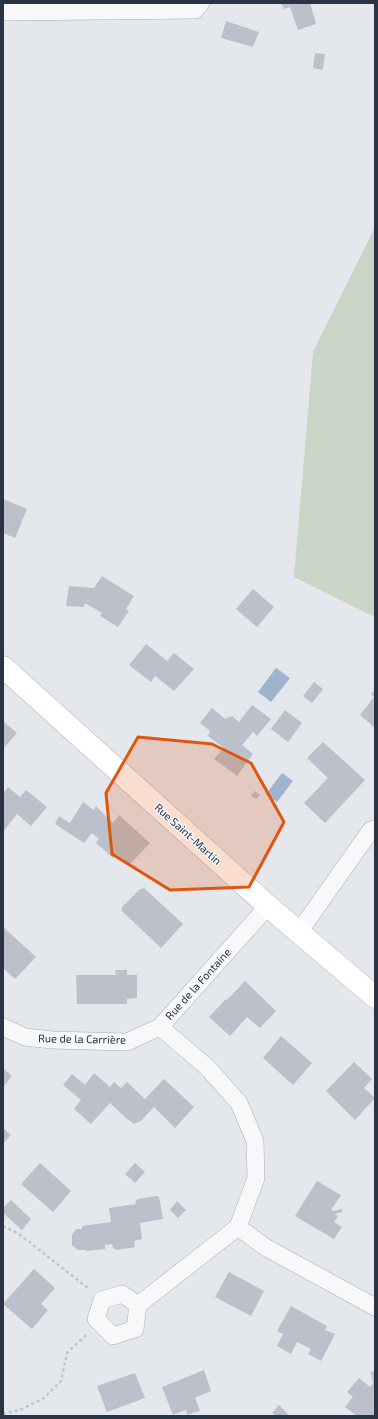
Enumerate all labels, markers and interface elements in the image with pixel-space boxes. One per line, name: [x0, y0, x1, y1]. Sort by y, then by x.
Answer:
street label: Rue Saint-Martin: [152, 800, 224, 867]
street label: Rue de la Fontaine: [162, 945, 233, 1022]
street label: Rue de la Carrière: [38, 1031, 126, 1046]

